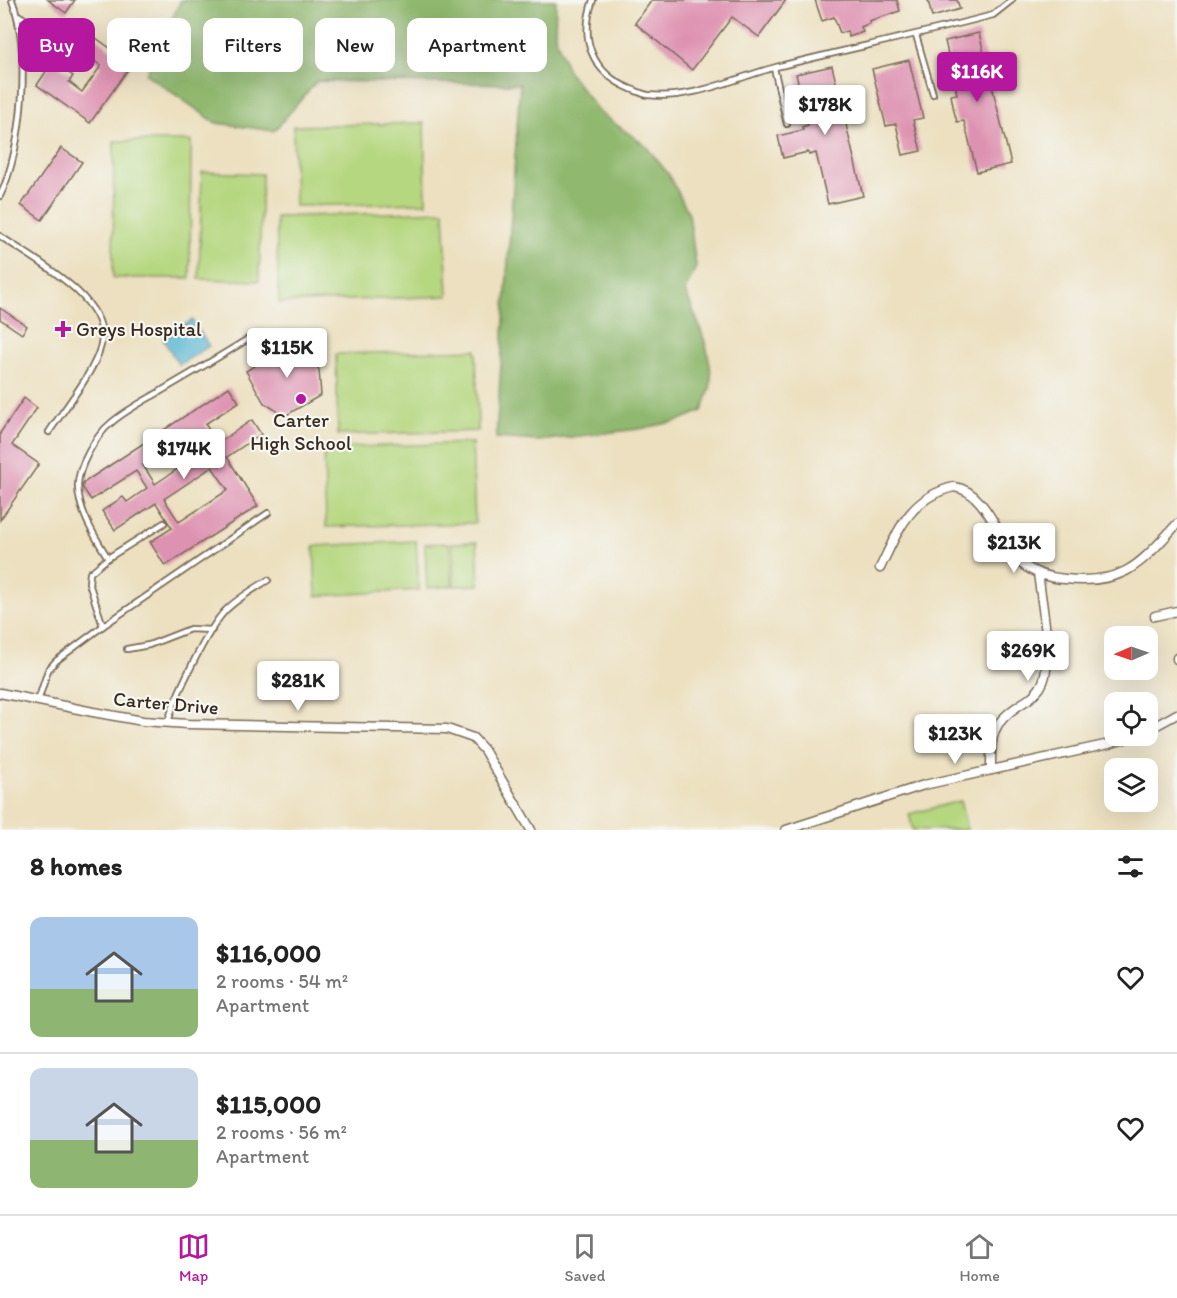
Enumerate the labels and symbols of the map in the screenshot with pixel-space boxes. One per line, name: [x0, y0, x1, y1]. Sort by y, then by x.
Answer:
pin: $116K: [935, 52, 1019, 103]
pin: $178K: [783, 85, 867, 136]
place label: Greys Hospital: [76, 317, 202, 341]
marker: Greys Hospital: [54, 320, 72, 338]
pin: $115K: [245, 328, 329, 379]
marker: Carter High School: [294, 392, 308, 406]
place label: Carter High School: [250, 408, 352, 455]
pin: $174K: [142, 429, 226, 480]
pin: $213K: [972, 523, 1056, 574]
north arrow: [1104, 626, 1158, 680]
pin: $269K: [986, 631, 1070, 682]
pin: $281K: [256, 661, 340, 712]
street label: Carter Drive: [112, 686, 220, 720]
pin: $123K: [913, 714, 997, 765]

